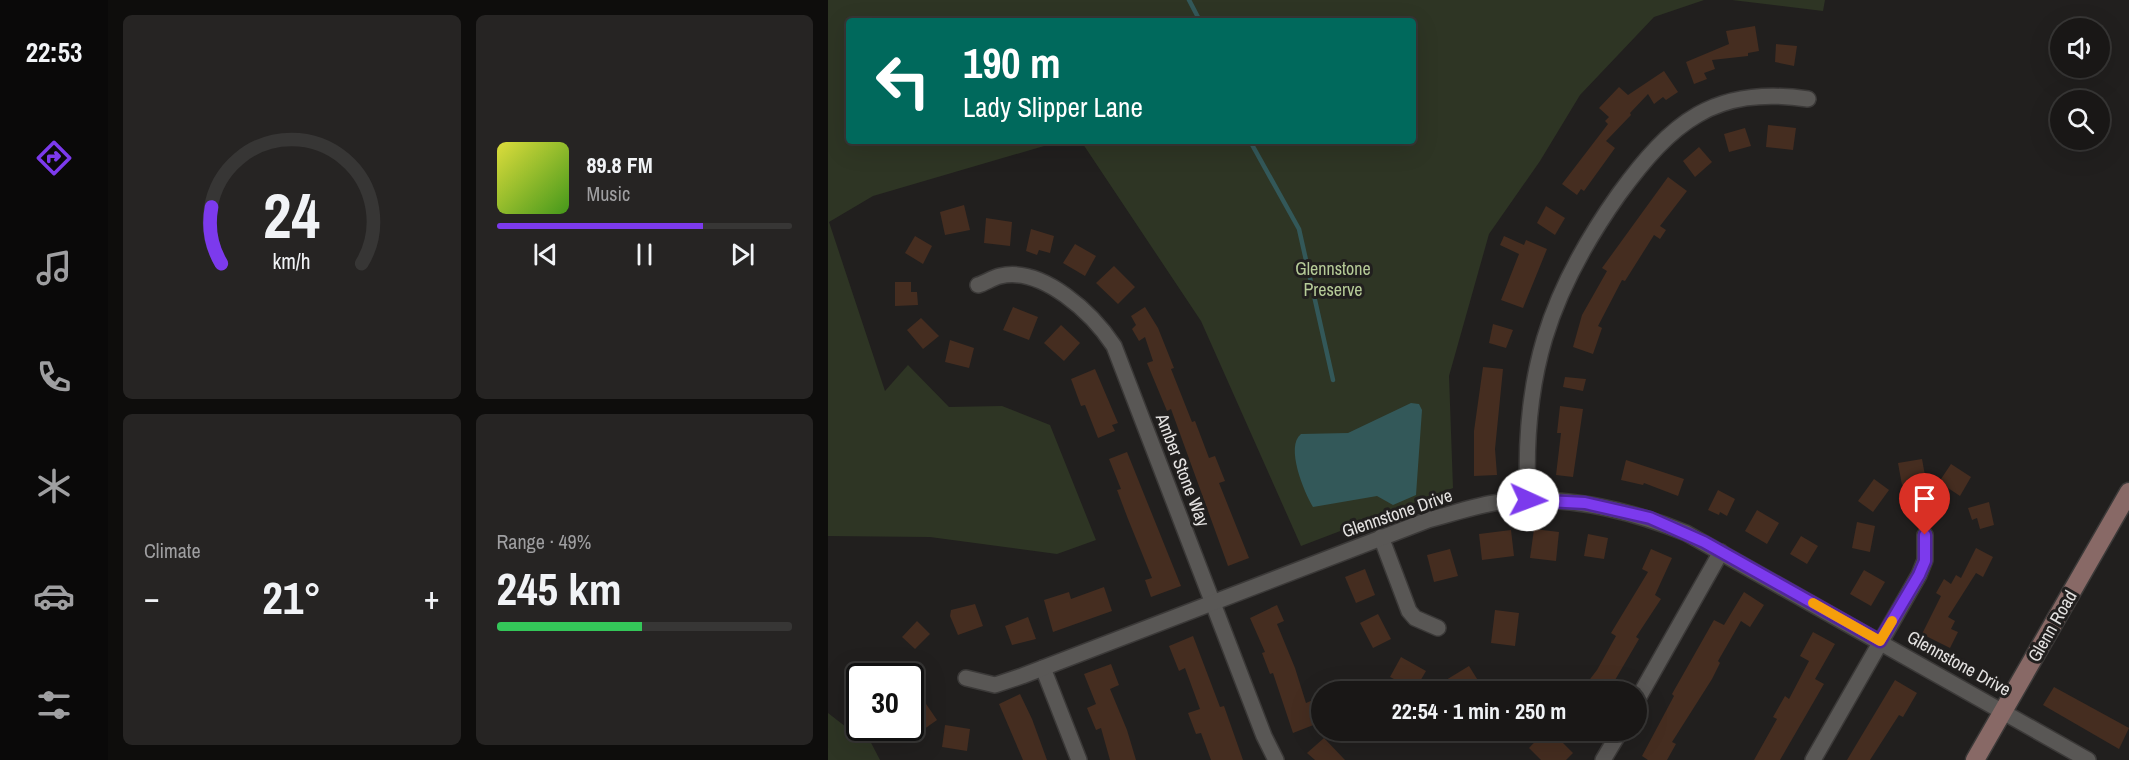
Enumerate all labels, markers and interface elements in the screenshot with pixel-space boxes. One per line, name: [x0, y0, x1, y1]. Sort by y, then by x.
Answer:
map controls: [2050, 18, 2110, 150]
button: sound: [2050, 18, 2110, 78]
text: 22:53: [26, 34, 82, 70]
text: 190 m: [963, 35, 1061, 91]
icon: left: [864, 42, 942, 120]
text: Lady Slipper Lane: [963, 89, 1143, 125]
button: search: [2050, 90, 2110, 150]
icon: directions: [33, 137, 75, 179]
text: 89.8 FM: [587, 150, 653, 180]
text: 24: [263, 173, 320, 257]
text: Music: [587, 180, 630, 207]
icon: previous: [529, 238, 562, 271]
icon: pause: [628, 238, 661, 271]
icon: next: [726, 238, 759, 271]
icon: music: [33, 247, 75, 289]
text: km/h: [273, 247, 311, 276]
park label: Glennstone Preserve: [1295, 256, 1371, 302]
icon: phone: [33, 356, 75, 398]
street label: Amber Stone Way: [1150, 409, 1216, 531]
icon: climate: [33, 465, 75, 507]
position arrow: [1496, 468, 1560, 532]
pin: [1899, 473, 1950, 535]
street label: Glennstone Drive: [1339, 482, 1455, 544]
icon: arrive: [1908, 482, 1941, 515]
text: Range · 49%: [497, 528, 591, 555]
text: Climate: [144, 537, 201, 564]
text: 245 km: [497, 558, 622, 619]
text: 21°: [262, 567, 321, 628]
icon: car: [33, 575, 75, 617]
text: −: [144, 575, 160, 619]
text: +: [424, 575, 439, 619]
street label: Glenn Road: [2021, 586, 2083, 666]
street label: Glennstone Drive: [1903, 624, 2015, 702]
speed limit sign: 30: [846, 663, 924, 741]
icon: filters: [33, 684, 75, 726]
text: 22:54 · 1 min · 250 m: [1392, 696, 1566, 726]

